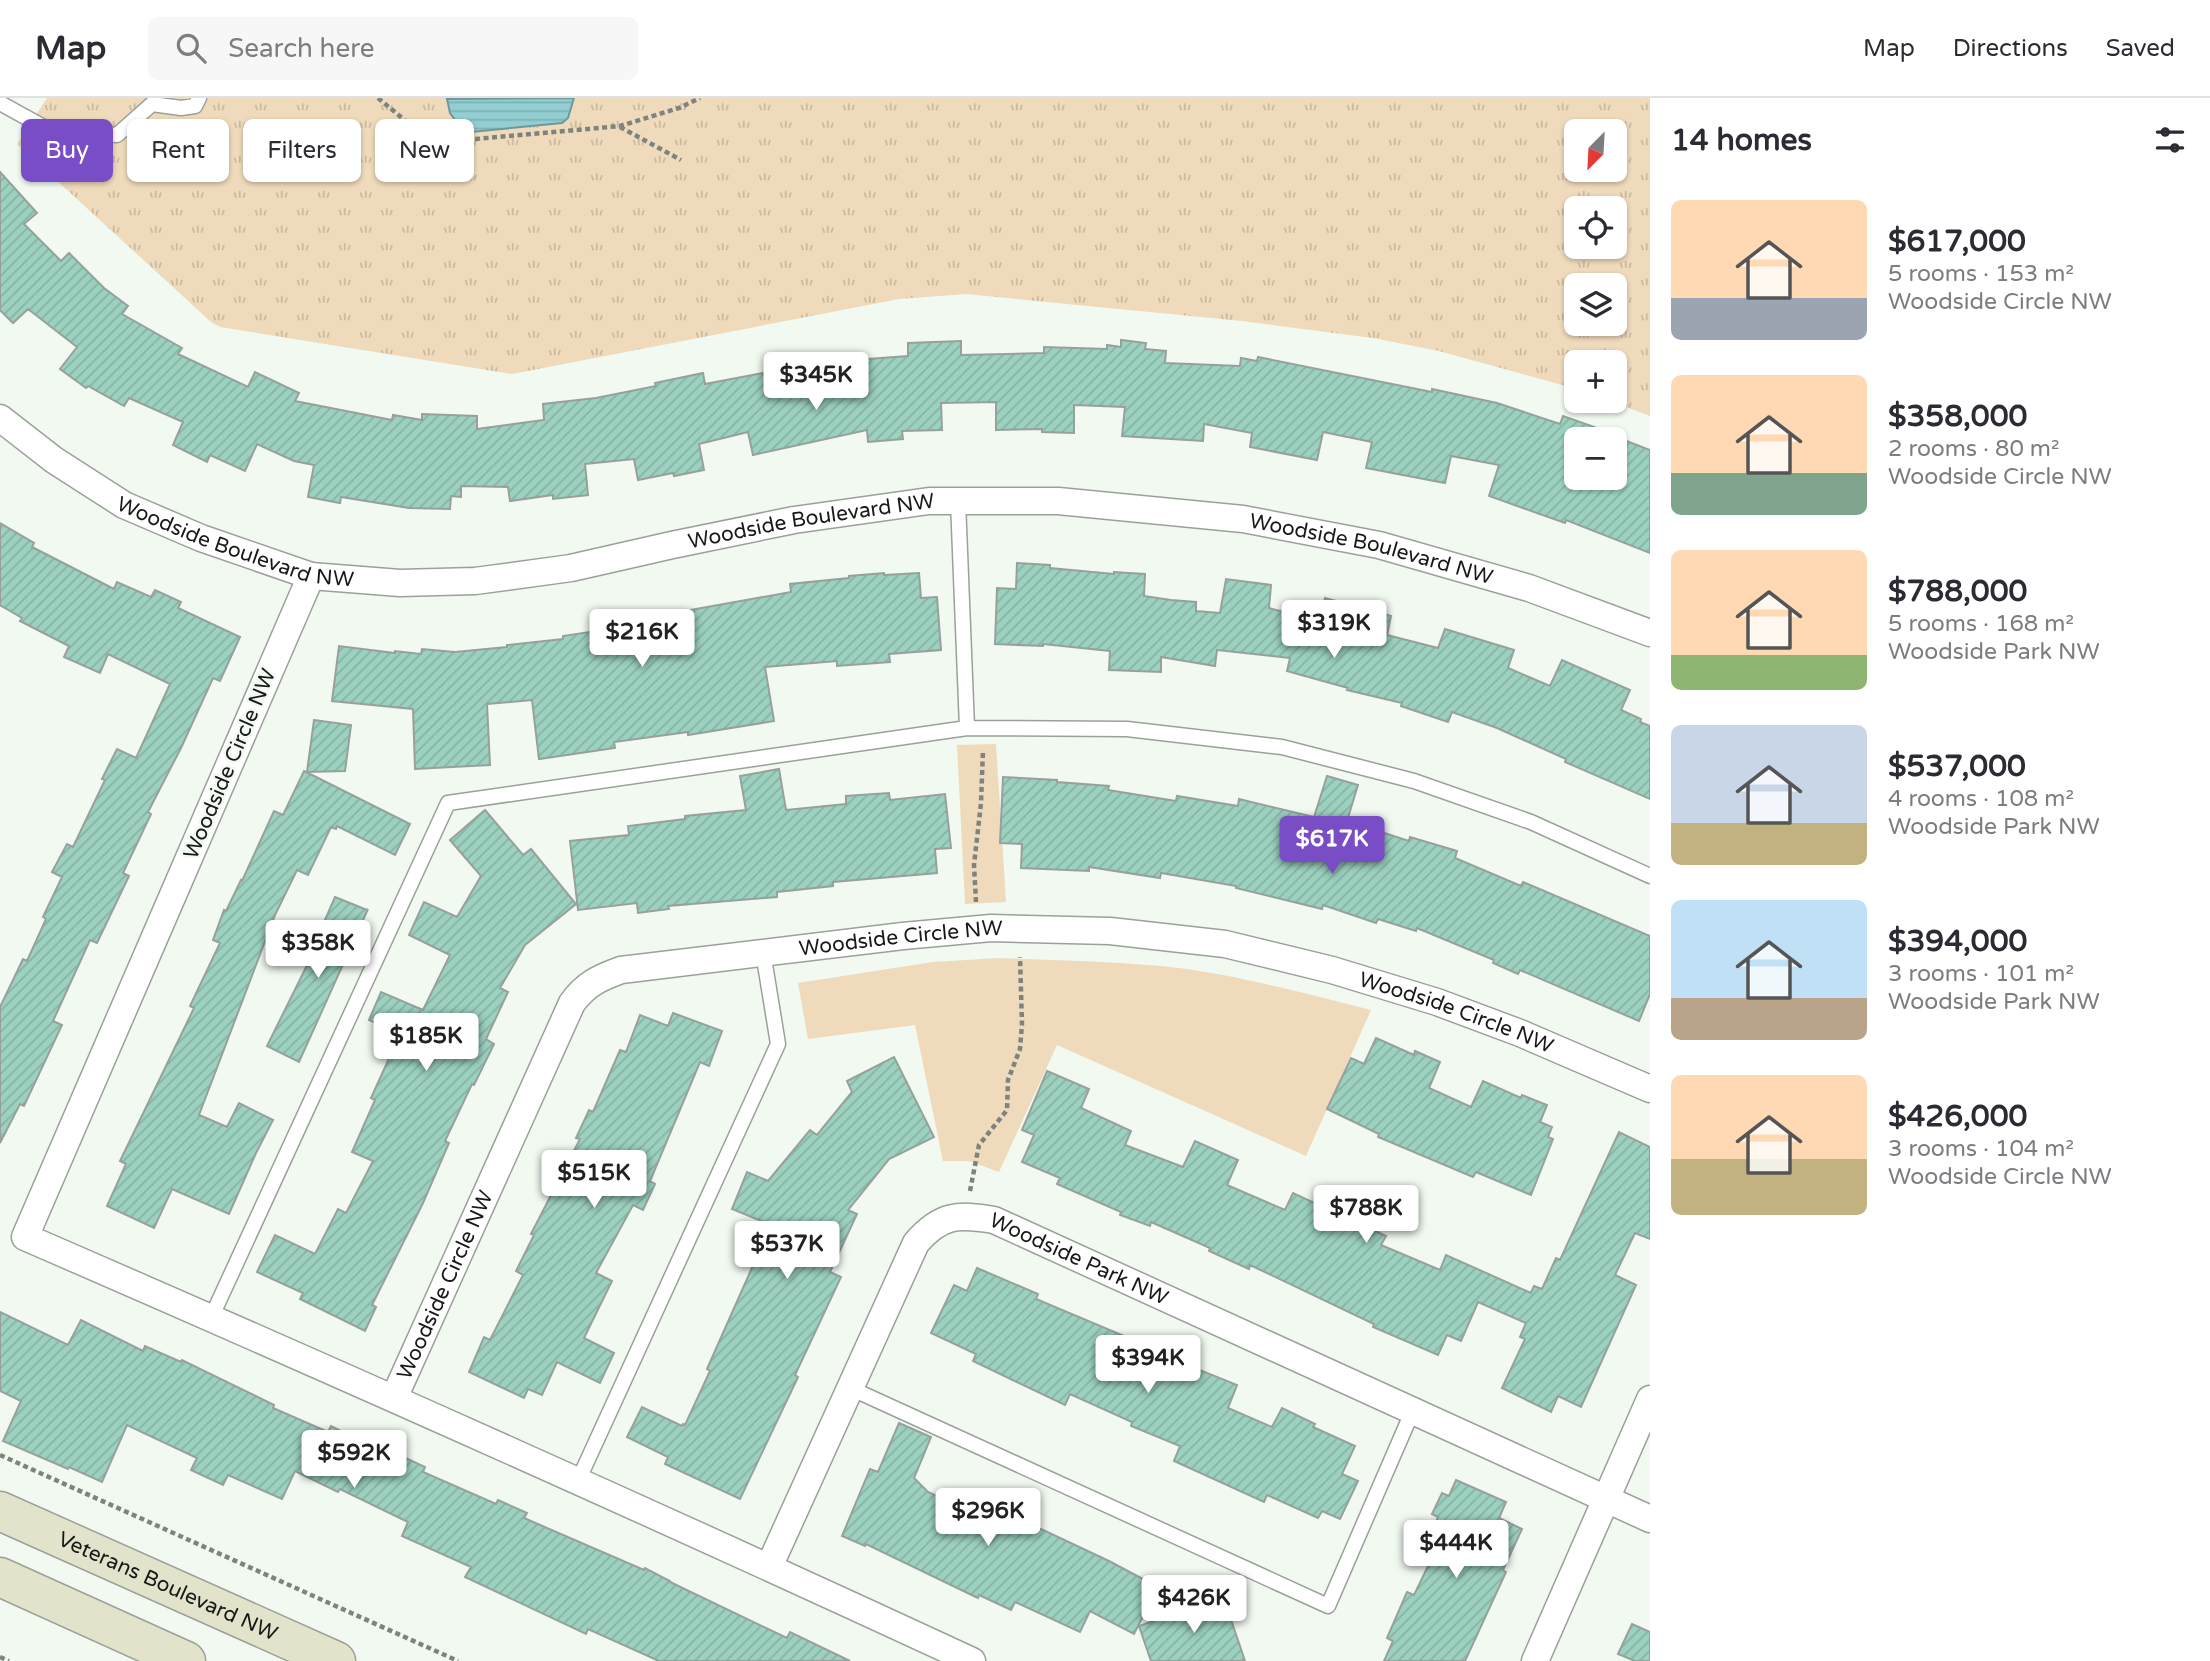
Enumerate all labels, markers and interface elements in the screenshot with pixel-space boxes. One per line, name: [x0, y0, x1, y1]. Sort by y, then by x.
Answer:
search box: [148, 17, 638, 80]
text: Map: [35, 29, 106, 68]
icon: search: [172, 29, 210, 67]
text: Search here: [228, 33, 374, 64]
text: Map: [1863, 34, 1915, 63]
text: Directions: [1953, 34, 2068, 63]
text: Saved: [2106, 34, 2175, 63]
chip: Buy: [21, 119, 113, 182]
chip: Rent: [127, 119, 229, 182]
chip: Filters: [243, 119, 361, 182]
chip: New: [375, 119, 474, 182]
north arrow: [1564, 119, 1628, 182]
map controls: [1564, 119, 1627, 490]
icon: filters: [2151, 121, 2189, 159]
text: 14 homes: [1671, 122, 1812, 159]
button: locate: [1564, 196, 1627, 259]
text: $617,000: [1888, 223, 2026, 260]
icon: home: [1727, 228, 1811, 312]
text: 5 rooms · 153 m²: [1888, 260, 2074, 288]
button: layers: [1564, 273, 1627, 336]
text: Woodside Circle NW: [1888, 288, 2112, 316]
button: +: [1564, 350, 1627, 413]
pin: $345K: [767, 352, 865, 412]
text: $345K: [780, 361, 852, 389]
text: $358,000: [1888, 398, 2027, 435]
icon: home: [1727, 403, 1811, 487]
button: −: [1564, 427, 1627, 490]
text: 2 rooms · 80 m²: [1888, 435, 2059, 463]
text: Woodside Circle NW: [1888, 463, 2112, 491]
street label: Woodside Boulevard NW: [686, 488, 936, 554]
street label: Woodside Boulevard NW: [113, 491, 355, 592]
street label: Woodside Boulevard NW: [1247, 508, 1496, 590]
text: $788,000: [1888, 573, 2027, 610]
icon: home: [1727, 578, 1811, 662]
pin: $319K: [1285, 601, 1383, 660]
text: $319K: [1298, 609, 1370, 637]
pin: $216K: [593, 610, 691, 669]
text: 5 rooms · 168 m²: [1888, 610, 2074, 638]
text: $216K: [606, 618, 678, 646]
text: Woodside Park NW: [1888, 638, 2100, 666]
street label: Woodside Circle NW: [179, 665, 281, 863]
text: $537,000: [1888, 748, 2026, 785]
icon: home: [1727, 753, 1811, 837]
text: 4 rooms · 108 m²: [1888, 785, 2074, 813]
text: Woodside Park NW: [1888, 813, 2100, 841]
pin: $617K: [1283, 816, 1381, 876]
text: $617K: [1296, 825, 1368, 853]
street label: Woodside Circle NW: [798, 915, 1003, 961]
pin: $358K: [269, 920, 367, 980]
text: $394,000: [1888, 923, 2027, 960]
icon: home: [1727, 928, 1811, 1012]
text: $358K: [282, 929, 354, 957]
text: 3 rooms · 101 m²: [1888, 960, 2074, 988]
street label: Woodside Circle NW: [1356, 967, 1557, 1058]
text: Woodside Park NW: [1888, 988, 2100, 1016]
pin: $185K: [377, 1014, 475, 1073]
text: $185K: [390, 1022, 462, 1050]
text: $426,000: [1888, 1098, 2027, 1135]
icon: home: [1727, 1103, 1811, 1187]
text: 3 rooms · 104 m²: [1888, 1135, 2074, 1163]
pin: $515K: [545, 1150, 643, 1210]
text: $515K: [558, 1159, 630, 1187]
text: Woodside Circle NW: [1888, 1163, 2112, 1191]
pin: $788K: [1317, 1186, 1415, 1245]
street label: Woodside Circle NW: [392, 1187, 498, 1383]
text: $788K: [1330, 1194, 1402, 1222]
street label: Woodside Park NW: [986, 1207, 1172, 1310]
pin: $537K: [738, 1222, 836, 1281]
text: $537K: [751, 1230, 823, 1258]
pin: $394K: [1099, 1336, 1197, 1395]
text: $394K: [1112, 1344, 1184, 1372]
pin: $592K: [305, 1430, 403, 1490]
text: $592K: [318, 1439, 390, 1467]
pin: $296K: [939, 1488, 1037, 1548]
text: $296K: [952, 1497, 1024, 1525]
pin: $444K: [1407, 1520, 1505, 1580]
street label: Veterans Boulevard NW: [54, 1526, 282, 1646]
text: $444K: [1420, 1529, 1492, 1557]
pin: $426K: [1145, 1576, 1243, 1635]
text: $426K: [1158, 1584, 1230, 1612]

